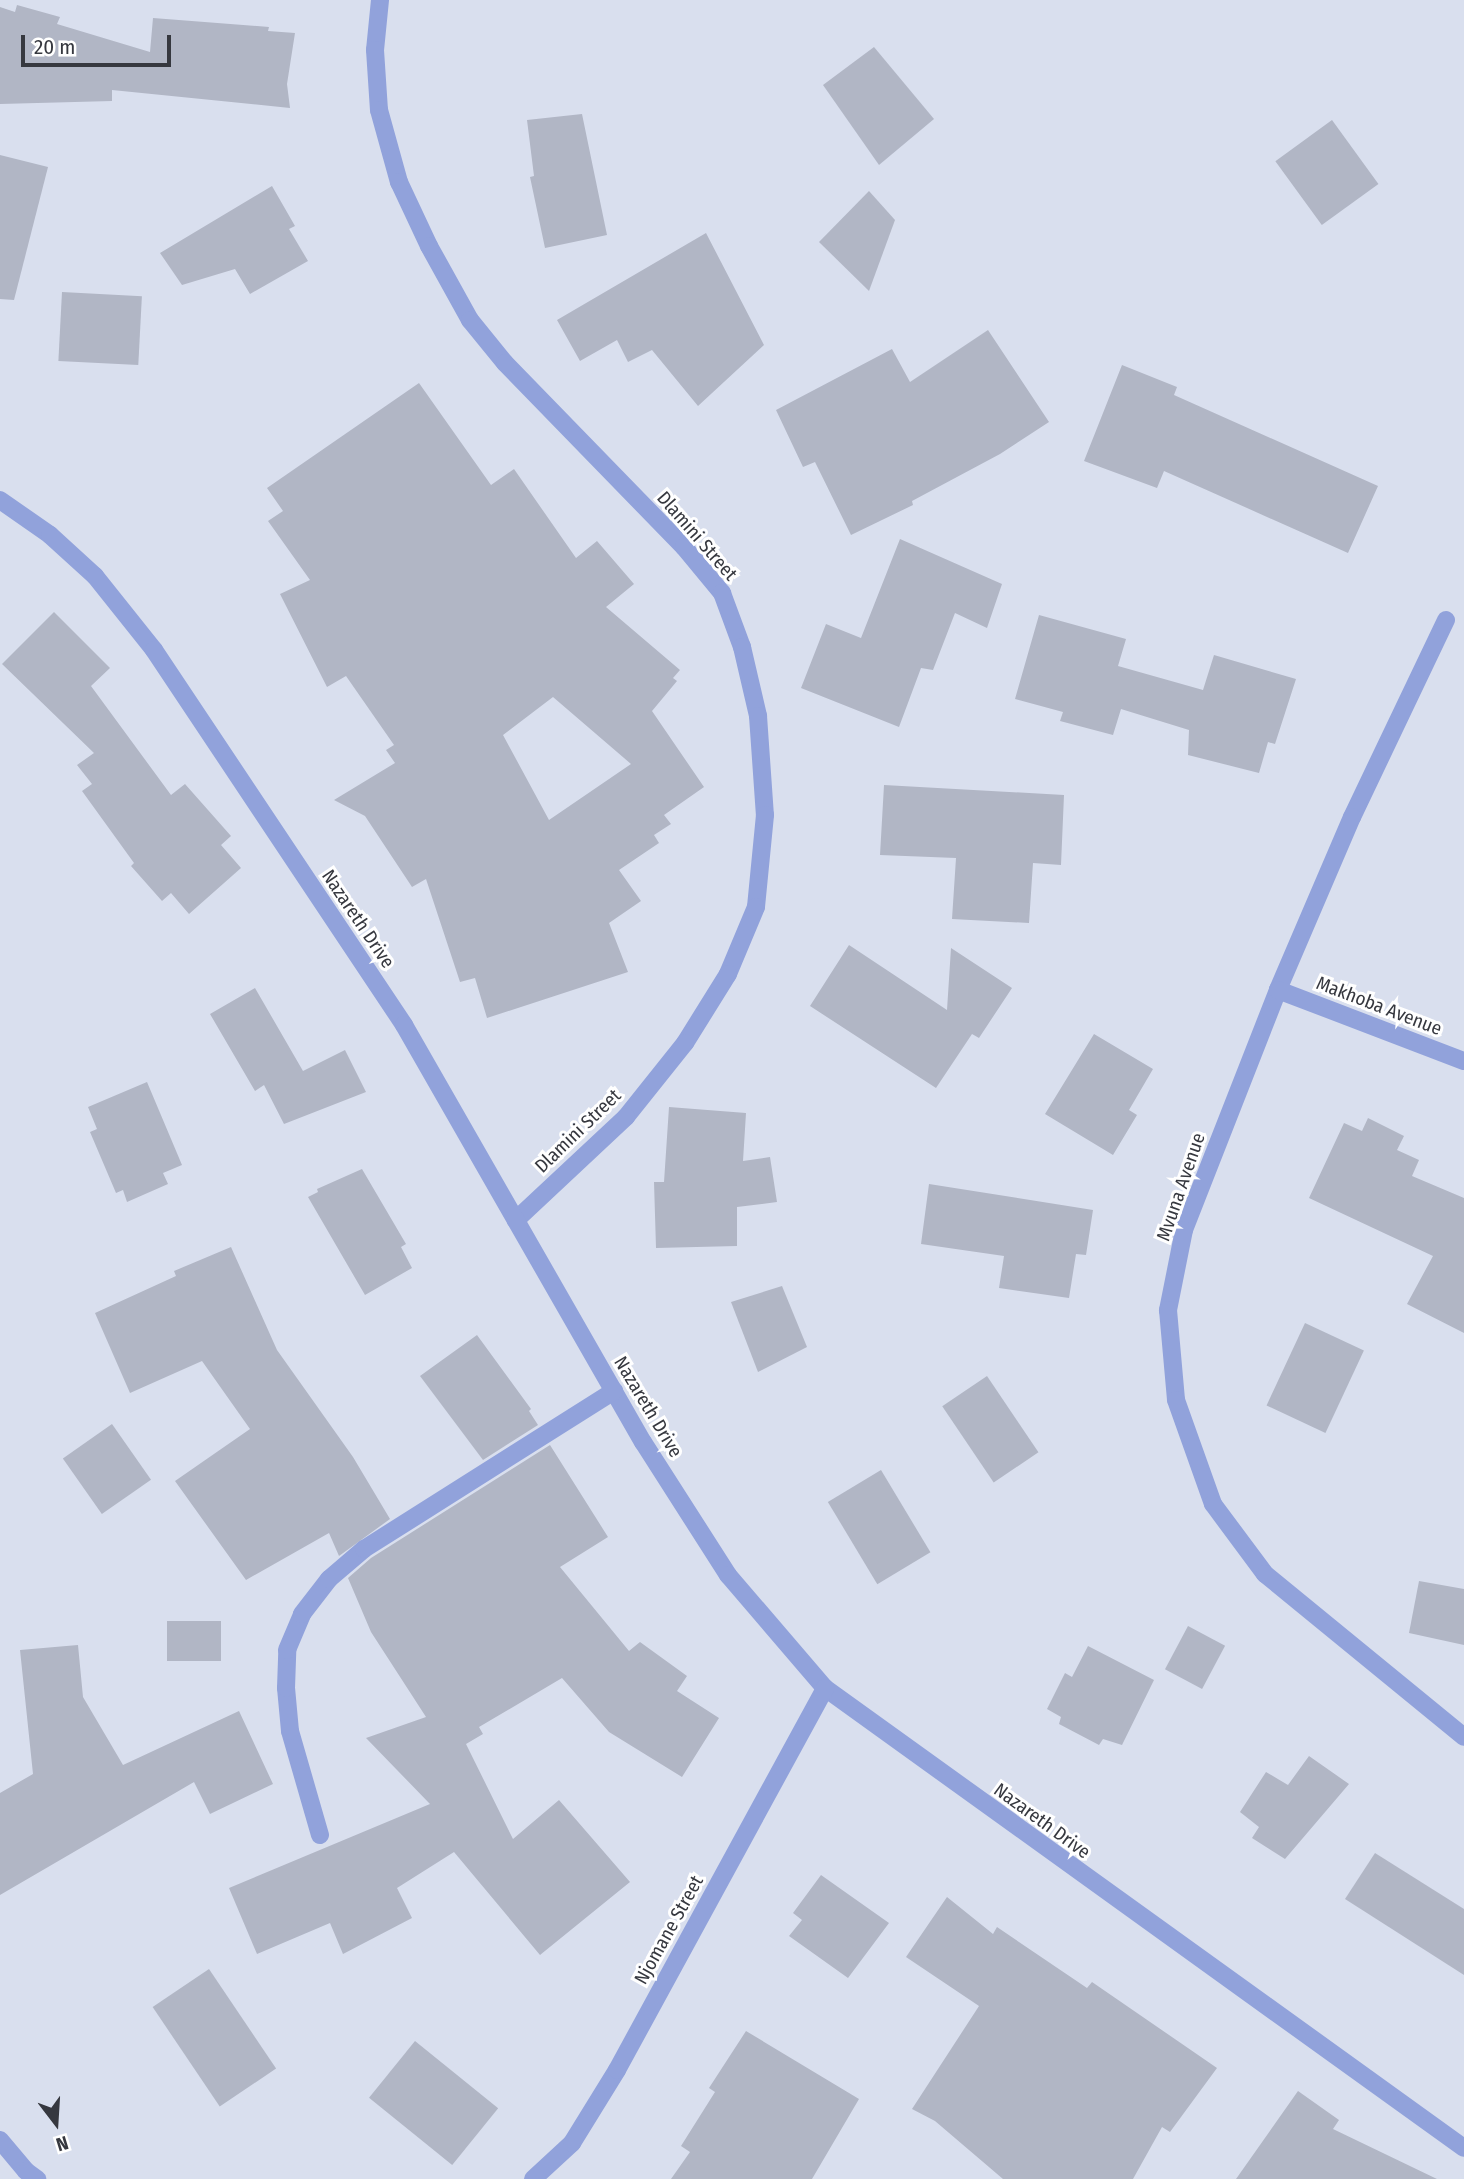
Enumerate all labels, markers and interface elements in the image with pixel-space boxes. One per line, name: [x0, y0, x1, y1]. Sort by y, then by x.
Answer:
scale bar: [24, 21, 175, 65]
text: 20 m: [34, 34, 75, 60]
street label: Dlamini Street: [652, 487, 742, 585]
street label: Nazareth Drive: [317, 865, 399, 973]
street label: Makhoba Avenue: [1313, 972, 1445, 1040]
street label: Dlamini Street: [530, 1084, 626, 1178]
street label: Mvuna Avenue: [1152, 1130, 1210, 1244]
street label: Nazareth Drive: [609, 1352, 687, 1462]
street label: Nazareth Drive: [989, 1778, 1095, 1864]
street label: Njomane Street: [630, 1872, 708, 1988]
north arrow: [21, 2088, 91, 2158]
text: N: [53, 2131, 71, 2156]

